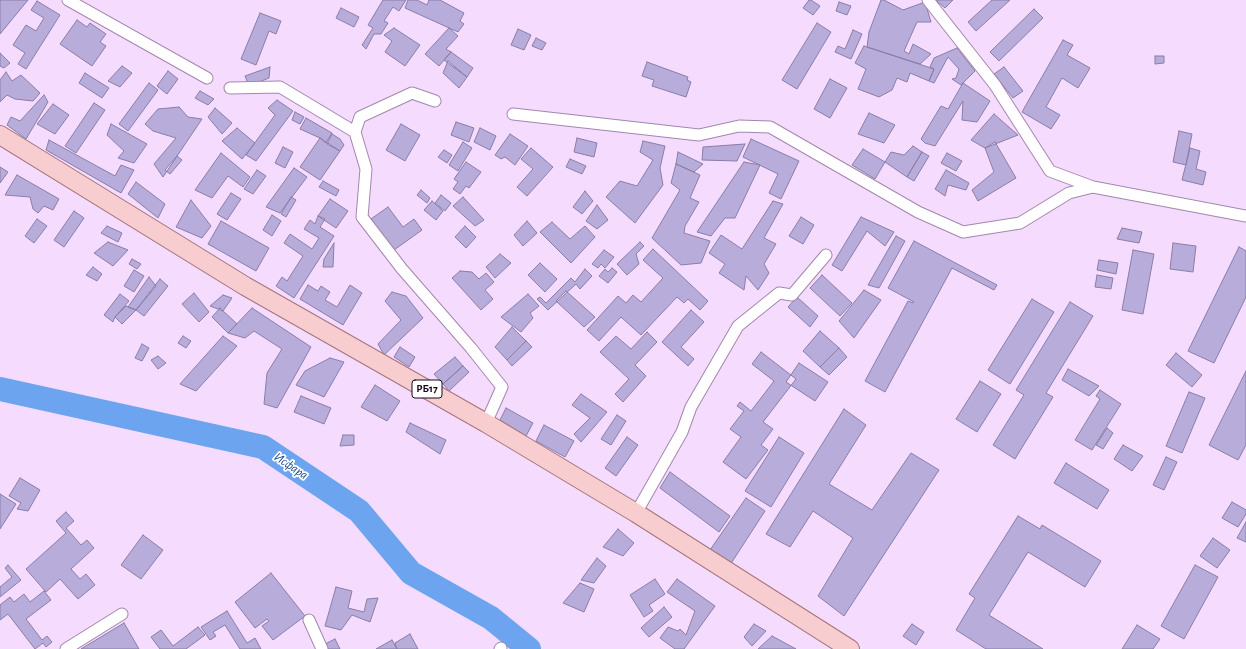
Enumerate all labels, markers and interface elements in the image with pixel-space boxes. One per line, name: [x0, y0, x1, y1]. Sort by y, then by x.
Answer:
road number: РБ17: [412, 380, 442, 398]
water label: Исфара: [271, 449, 311, 483]

